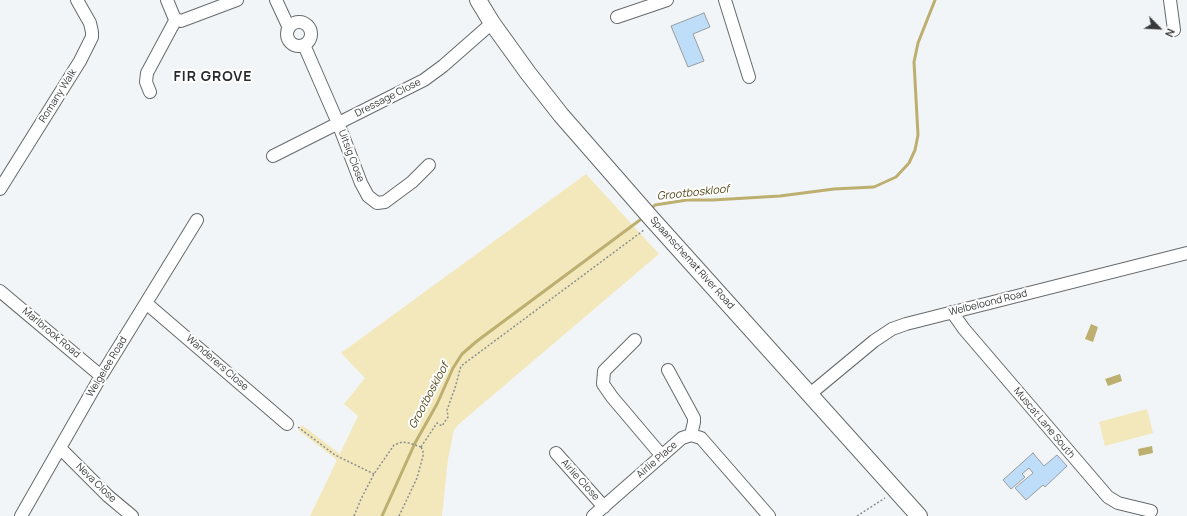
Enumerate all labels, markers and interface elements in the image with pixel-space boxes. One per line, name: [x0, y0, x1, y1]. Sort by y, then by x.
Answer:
north arrow: [1139, 8, 1179, 48]
text: N: [1162, 26, 1179, 40]
street label: Romany Walk: [37, 67, 79, 125]
district label: FIR GROVE: [173, 69, 253, 85]
street label: Dressage Close: [353, 76, 423, 120]
street label: Uitsig Close: [335, 128, 367, 184]
water label: Grootboskloof: [656, 183, 730, 203]
street label: Spaanschemat River Road: [647, 214, 737, 312]
street label: Welbeloond Road: [948, 287, 1028, 319]
street label: Marlbrook Road: [20, 305, 82, 361]
street label: Wanderers Close: [183, 333, 251, 393]
street label: Welgelee Road: [84, 335, 130, 399]
water label: Grootboskloof: [406, 361, 452, 431]
street label: Muscat Lane South: [1011, 385, 1077, 461]
street label: Airlie Place: [634, 439, 680, 481]
street label: Airlie Close: [558, 457, 602, 503]
street label: Neva Close: [73, 461, 119, 505]

